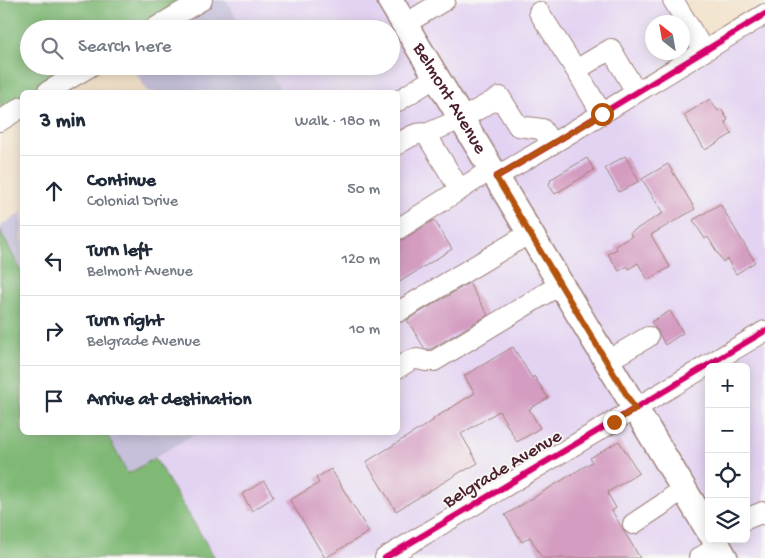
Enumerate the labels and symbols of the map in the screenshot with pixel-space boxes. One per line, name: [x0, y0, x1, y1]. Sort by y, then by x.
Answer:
north arrow: [645, 15, 690, 60]
street label: Belmont Avenue: [407, 38, 492, 158]
route start: [591, 103, 614, 126]
route end: [603, 411, 626, 434]
street label: Belgrade Avenue: [439, 425, 567, 515]

